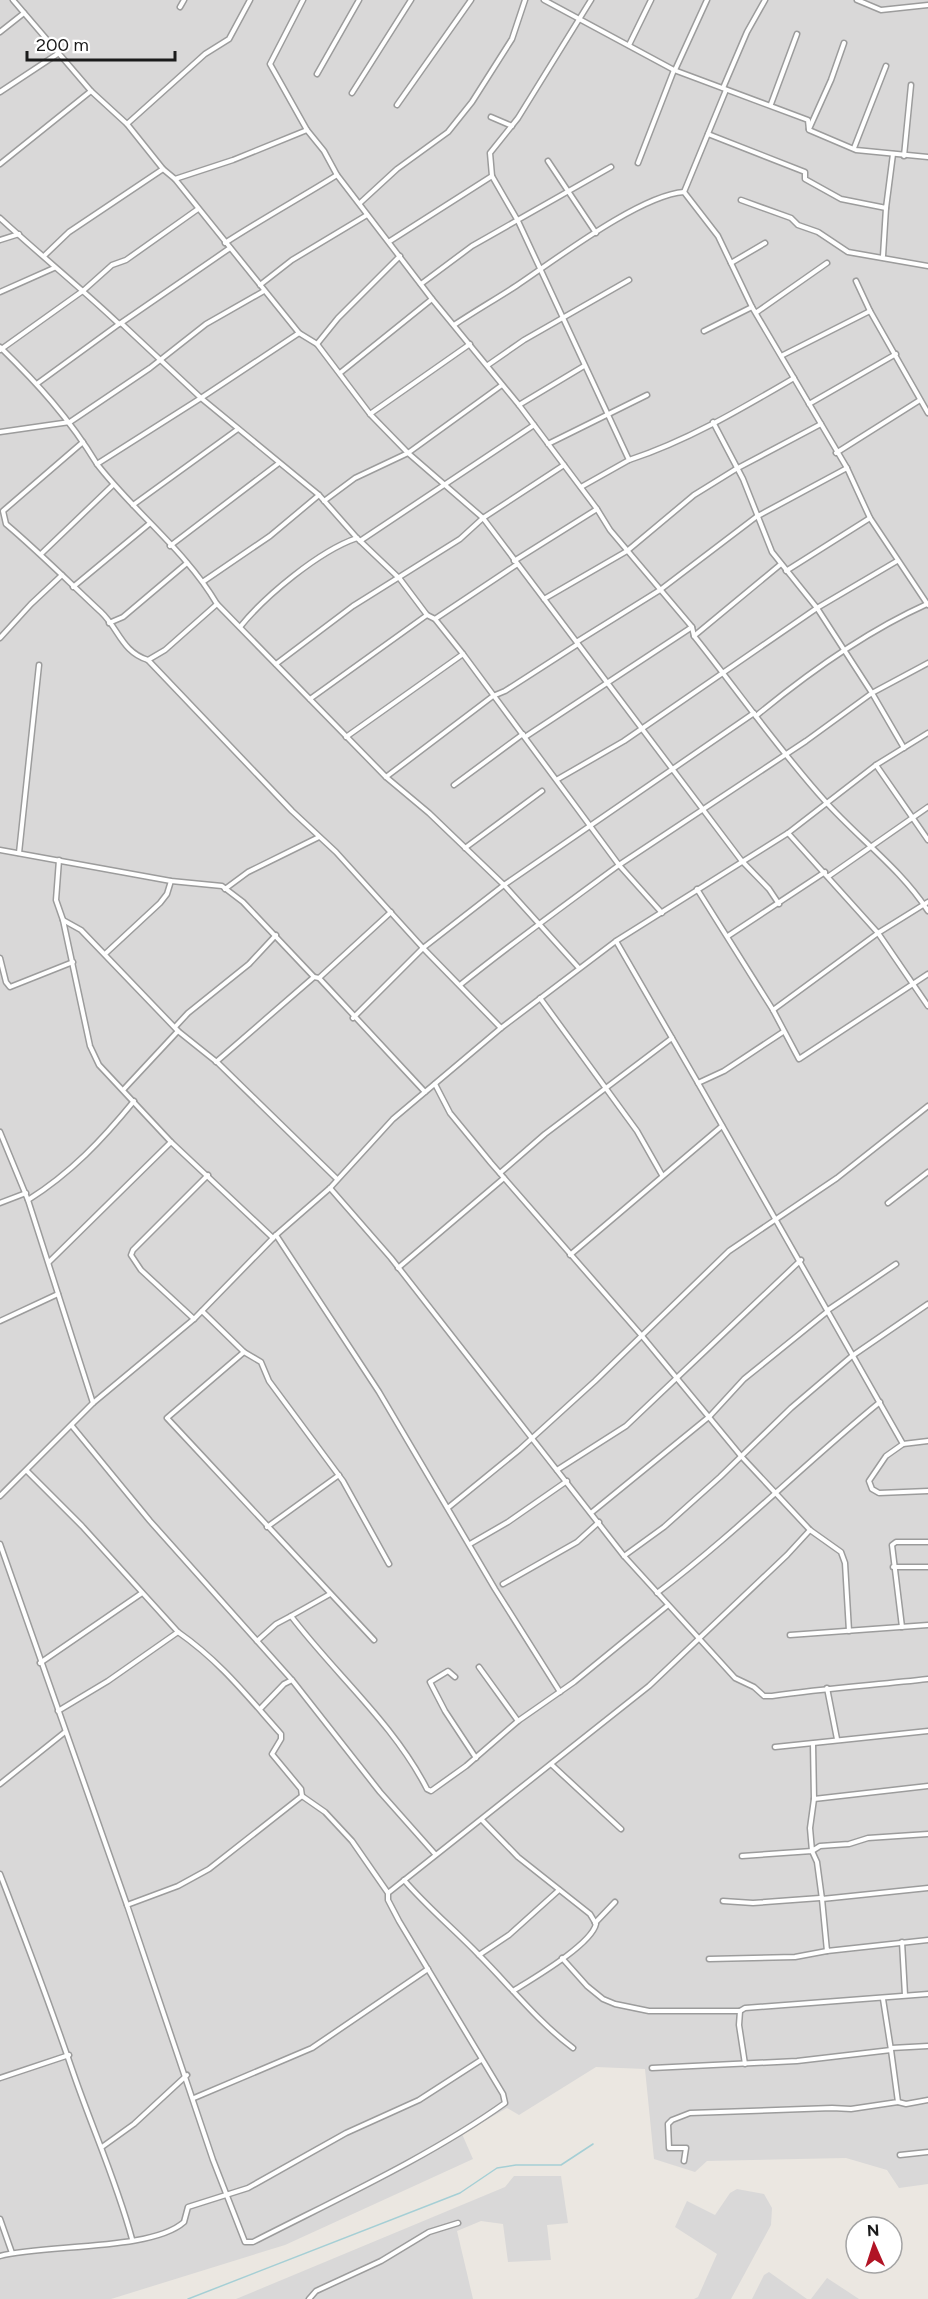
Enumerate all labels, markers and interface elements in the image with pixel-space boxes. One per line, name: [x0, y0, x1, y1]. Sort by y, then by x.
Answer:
scale bar: [27, 24, 176, 62]
text: 200 m: [36, 34, 89, 56]
north arrow: [844, 2215, 904, 2275]
text: N: [867, 2221, 880, 2240]

